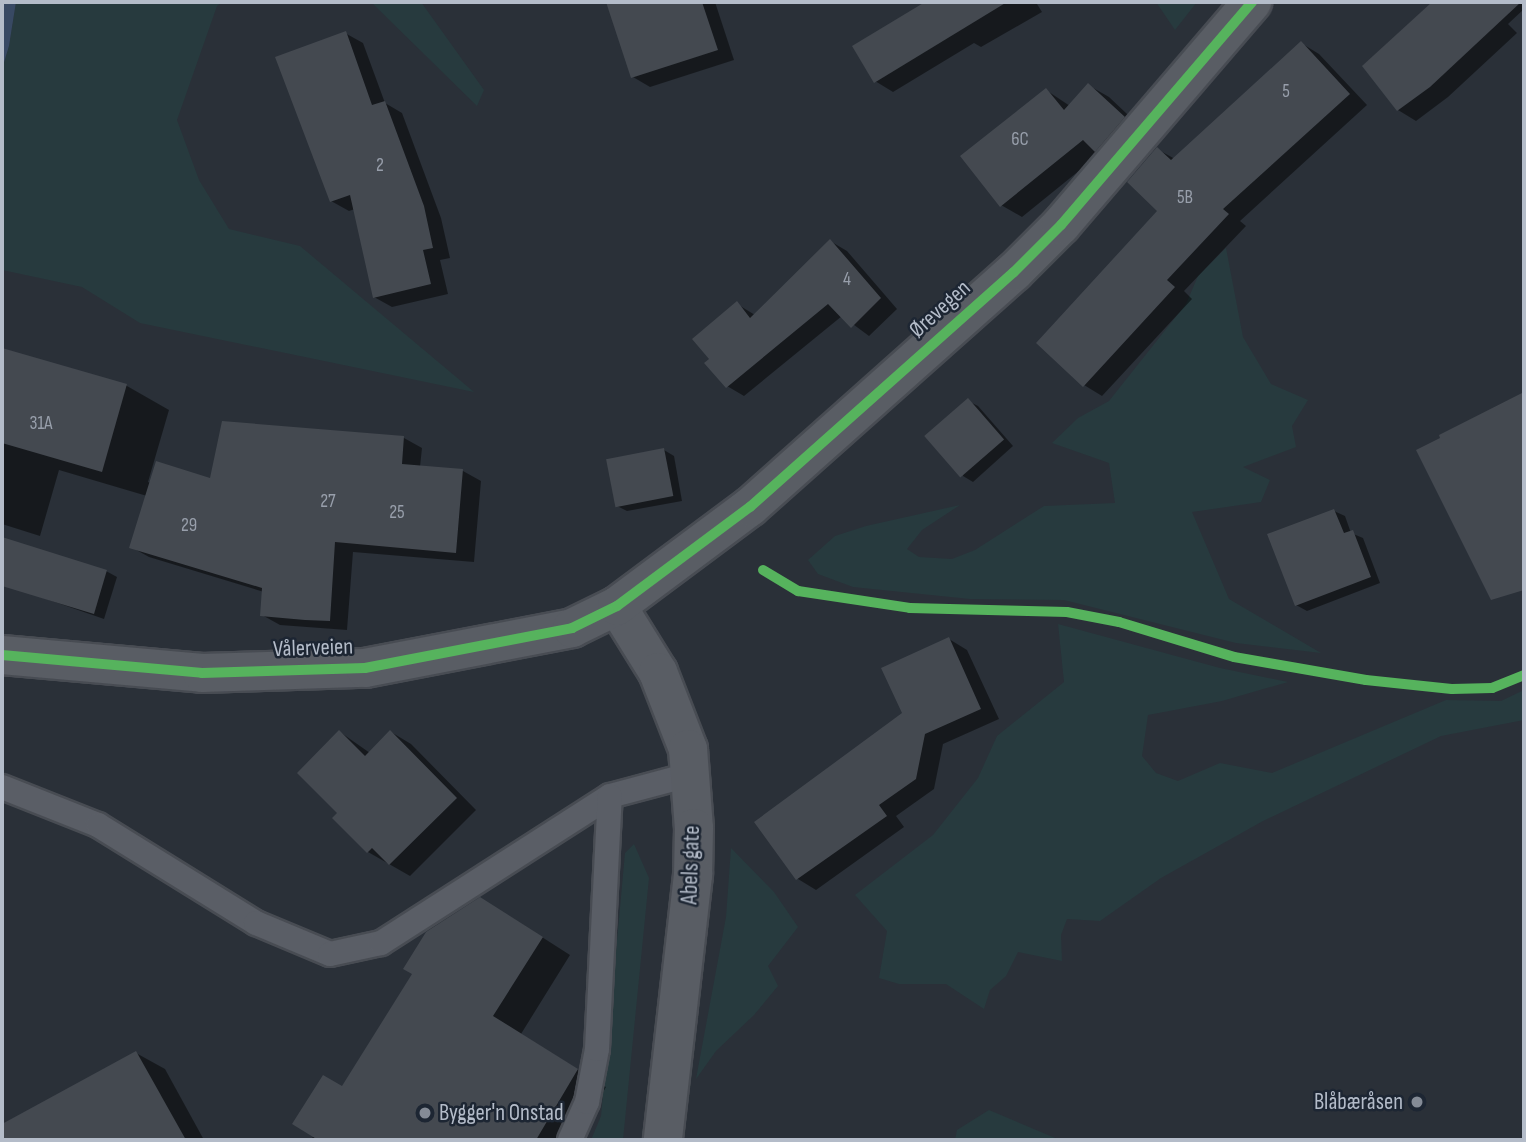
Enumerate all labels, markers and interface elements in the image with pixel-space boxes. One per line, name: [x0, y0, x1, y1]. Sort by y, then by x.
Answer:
house number: 5: [1282, 81, 1290, 103]
house number: 6C: [1011, 129, 1029, 151]
house number: 2: [376, 155, 384, 177]
house number: 5B: [1177, 187, 1193, 209]
house number: 4: [843, 269, 851, 291]
street label: Ørevegen: [904, 274, 976, 344]
house number: 31A: [29, 413, 53, 435]
house number: 27: [320, 491, 336, 513]
house number: 25: [389, 502, 405, 524]
house number: 29: [181, 515, 197, 537]
street label: Vålerveien: [272, 633, 354, 663]
street label: Abels gate: [676, 825, 706, 905]
place label: Blåbæråsen: [1314, 1088, 1403, 1116]
marker: Blåbæråsen: [1409, 1094, 1425, 1110]
place label: Bygger'n Onstad: [439, 1099, 564, 1127]
marker: Bygger'n Onstad: [417, 1105, 433, 1121]

